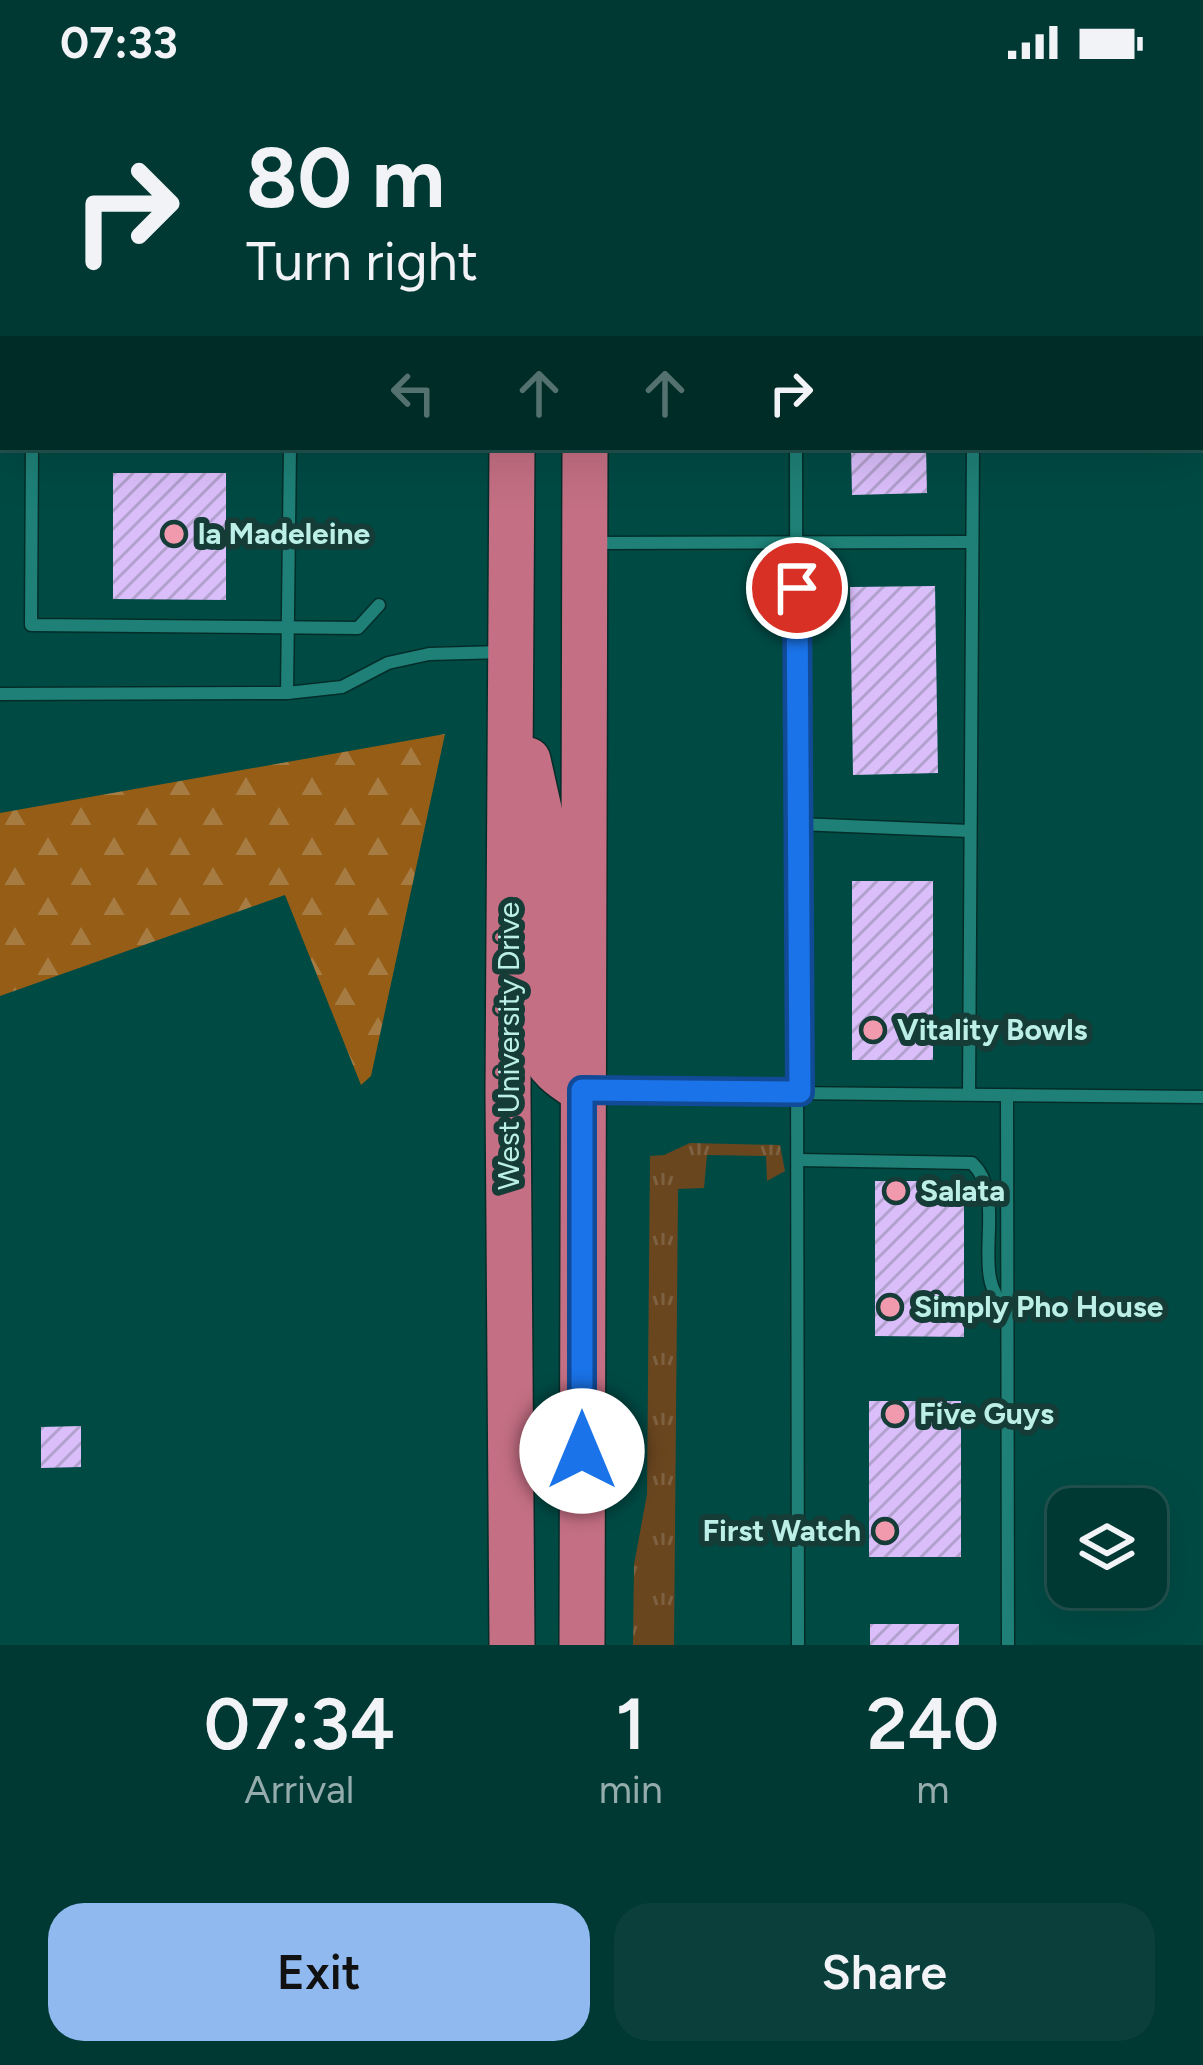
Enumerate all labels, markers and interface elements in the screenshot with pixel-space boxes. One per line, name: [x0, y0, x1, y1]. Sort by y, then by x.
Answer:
text: 07:33: [60, 15, 178, 69]
text: 80 m: [246, 127, 445, 228]
icon: right: [48, 132, 204, 288]
text: Turn right: [246, 229, 478, 294]
icon: left: [380, 360, 446, 426]
icon: ahead: [506, 360, 572, 426]
icon: ahead: [632, 360, 698, 426]
icon: right: [758, 360, 824, 426]
place label: la Madeleine: [198, 515, 371, 552]
marker: la Madeleine: [161, 521, 187, 547]
pin: [746, 537, 848, 639]
icon: arrive: [764, 555, 830, 621]
street label: West University Drive: [490, 902, 527, 1190]
place label: Vitality Bowls: [897, 1011, 1088, 1048]
marker: Vitality Bowls: [860, 1017, 886, 1043]
place label: Salata: [920, 1172, 1005, 1209]
marker: Salata: [883, 1178, 909, 1204]
place label: Simply Pho House: [914, 1288, 1164, 1325]
marker: Simply Pho House: [877, 1294, 903, 1320]
position arrow: [519, 1388, 645, 1514]
place label: Five Guys: [919, 1395, 1054, 1432]
marker: Five Guys: [882, 1401, 908, 1427]
map controls: [1047, 1488, 1167, 1608]
button: layers: [1047, 1488, 1167, 1608]
place label: First Watch: [702, 1512, 861, 1549]
marker: First Watch: [872, 1518, 898, 1544]
text: 07:34: [204, 1681, 395, 1767]
text: 1: [616, 1681, 646, 1767]
text: 240: [866, 1681, 999, 1767]
text: Arrival: [244, 1766, 354, 1813]
text: min: [599, 1766, 663, 1813]
text: m: [916, 1766, 949, 1813]
button: Exit: [48, 1903, 590, 2041]
button: Share: [614, 1903, 1155, 2041]

